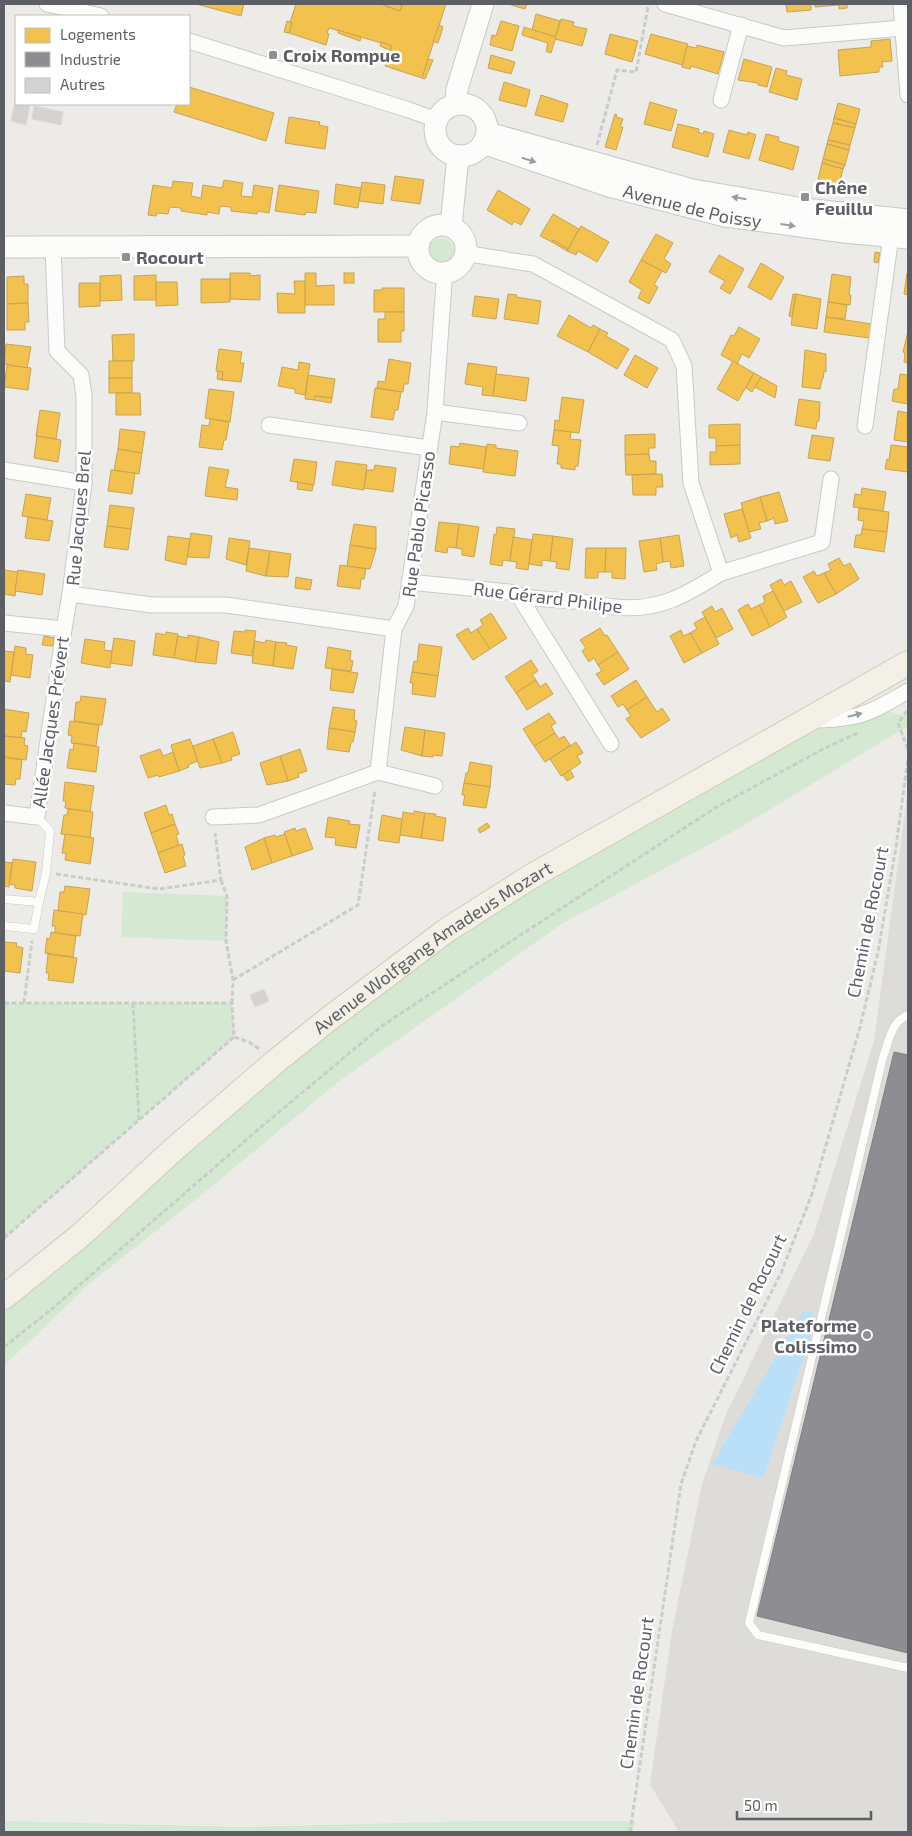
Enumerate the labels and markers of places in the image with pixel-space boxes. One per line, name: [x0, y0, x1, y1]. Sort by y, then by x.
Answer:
place label: Croix Rompue: [283, 44, 400, 66]
marker: Croix Rompue: [267, 49, 279, 61]
place label: Chêne Feuillu: [815, 176, 873, 219]
marker: Chêne Feuillu: [799, 191, 811, 203]
place label: Rocourt: [136, 246, 204, 268]
marker: Rocourt: [120, 251, 132, 263]
place label: Plateforme Colissimo: [761, 1314, 857, 1357]
marker: Plateforme Colissimo: [861, 1329, 873, 1341]

